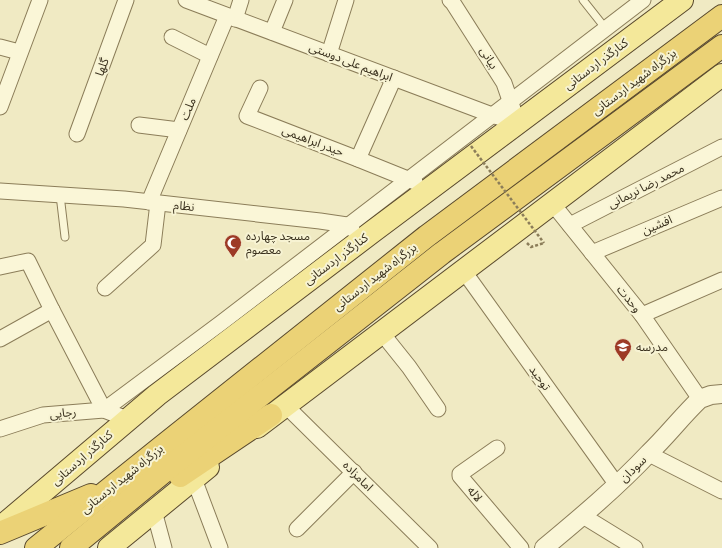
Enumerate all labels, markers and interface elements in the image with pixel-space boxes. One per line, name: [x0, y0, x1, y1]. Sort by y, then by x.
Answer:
street label: کنارگذر اردستانی: [561, 35, 632, 93]
street label: ابراهیم علی دوستی: [307, 40, 395, 86]
street label: بیانی: [477, 44, 501, 72]
street label: بزرگراه شهید اردستانی: [589, 46, 679, 118]
street label: گلها: [92, 55, 112, 78]
street label: ملت: [177, 96, 199, 122]
street label: حیدر ابراهیمی: [280, 123, 346, 159]
street label: محمد رضا نریمانی: [605, 161, 687, 211]
street label: نظام: [173, 198, 195, 216]
street label: افشین: [640, 212, 674, 238]
place label: مسجد چهارده معصوم: [246, 229, 310, 259]
street label: کنارگذر اردستانی: [301, 230, 372, 288]
mosque icon: مسجد چهارده معصوم: [223, 233, 243, 258]
street label: بزرگراه شهید اردستانی: [331, 240, 420, 314]
street label: وحدت: [614, 283, 644, 315]
school or university icon: مدرسه: [613, 337, 633, 362]
place label: مدرسه: [636, 340, 668, 354]
street label: توحید: [526, 363, 554, 394]
street label: رجایی: [49, 405, 77, 421]
street label: کنارگذر اردستانی: [49, 427, 116, 488]
street label: بزرگراه شهید اردستانی: [78, 441, 166, 517]
street label: سودان: [617, 453, 649, 485]
street label: امامزاده: [340, 458, 376, 494]
street label: لاله: [465, 483, 485, 505]

